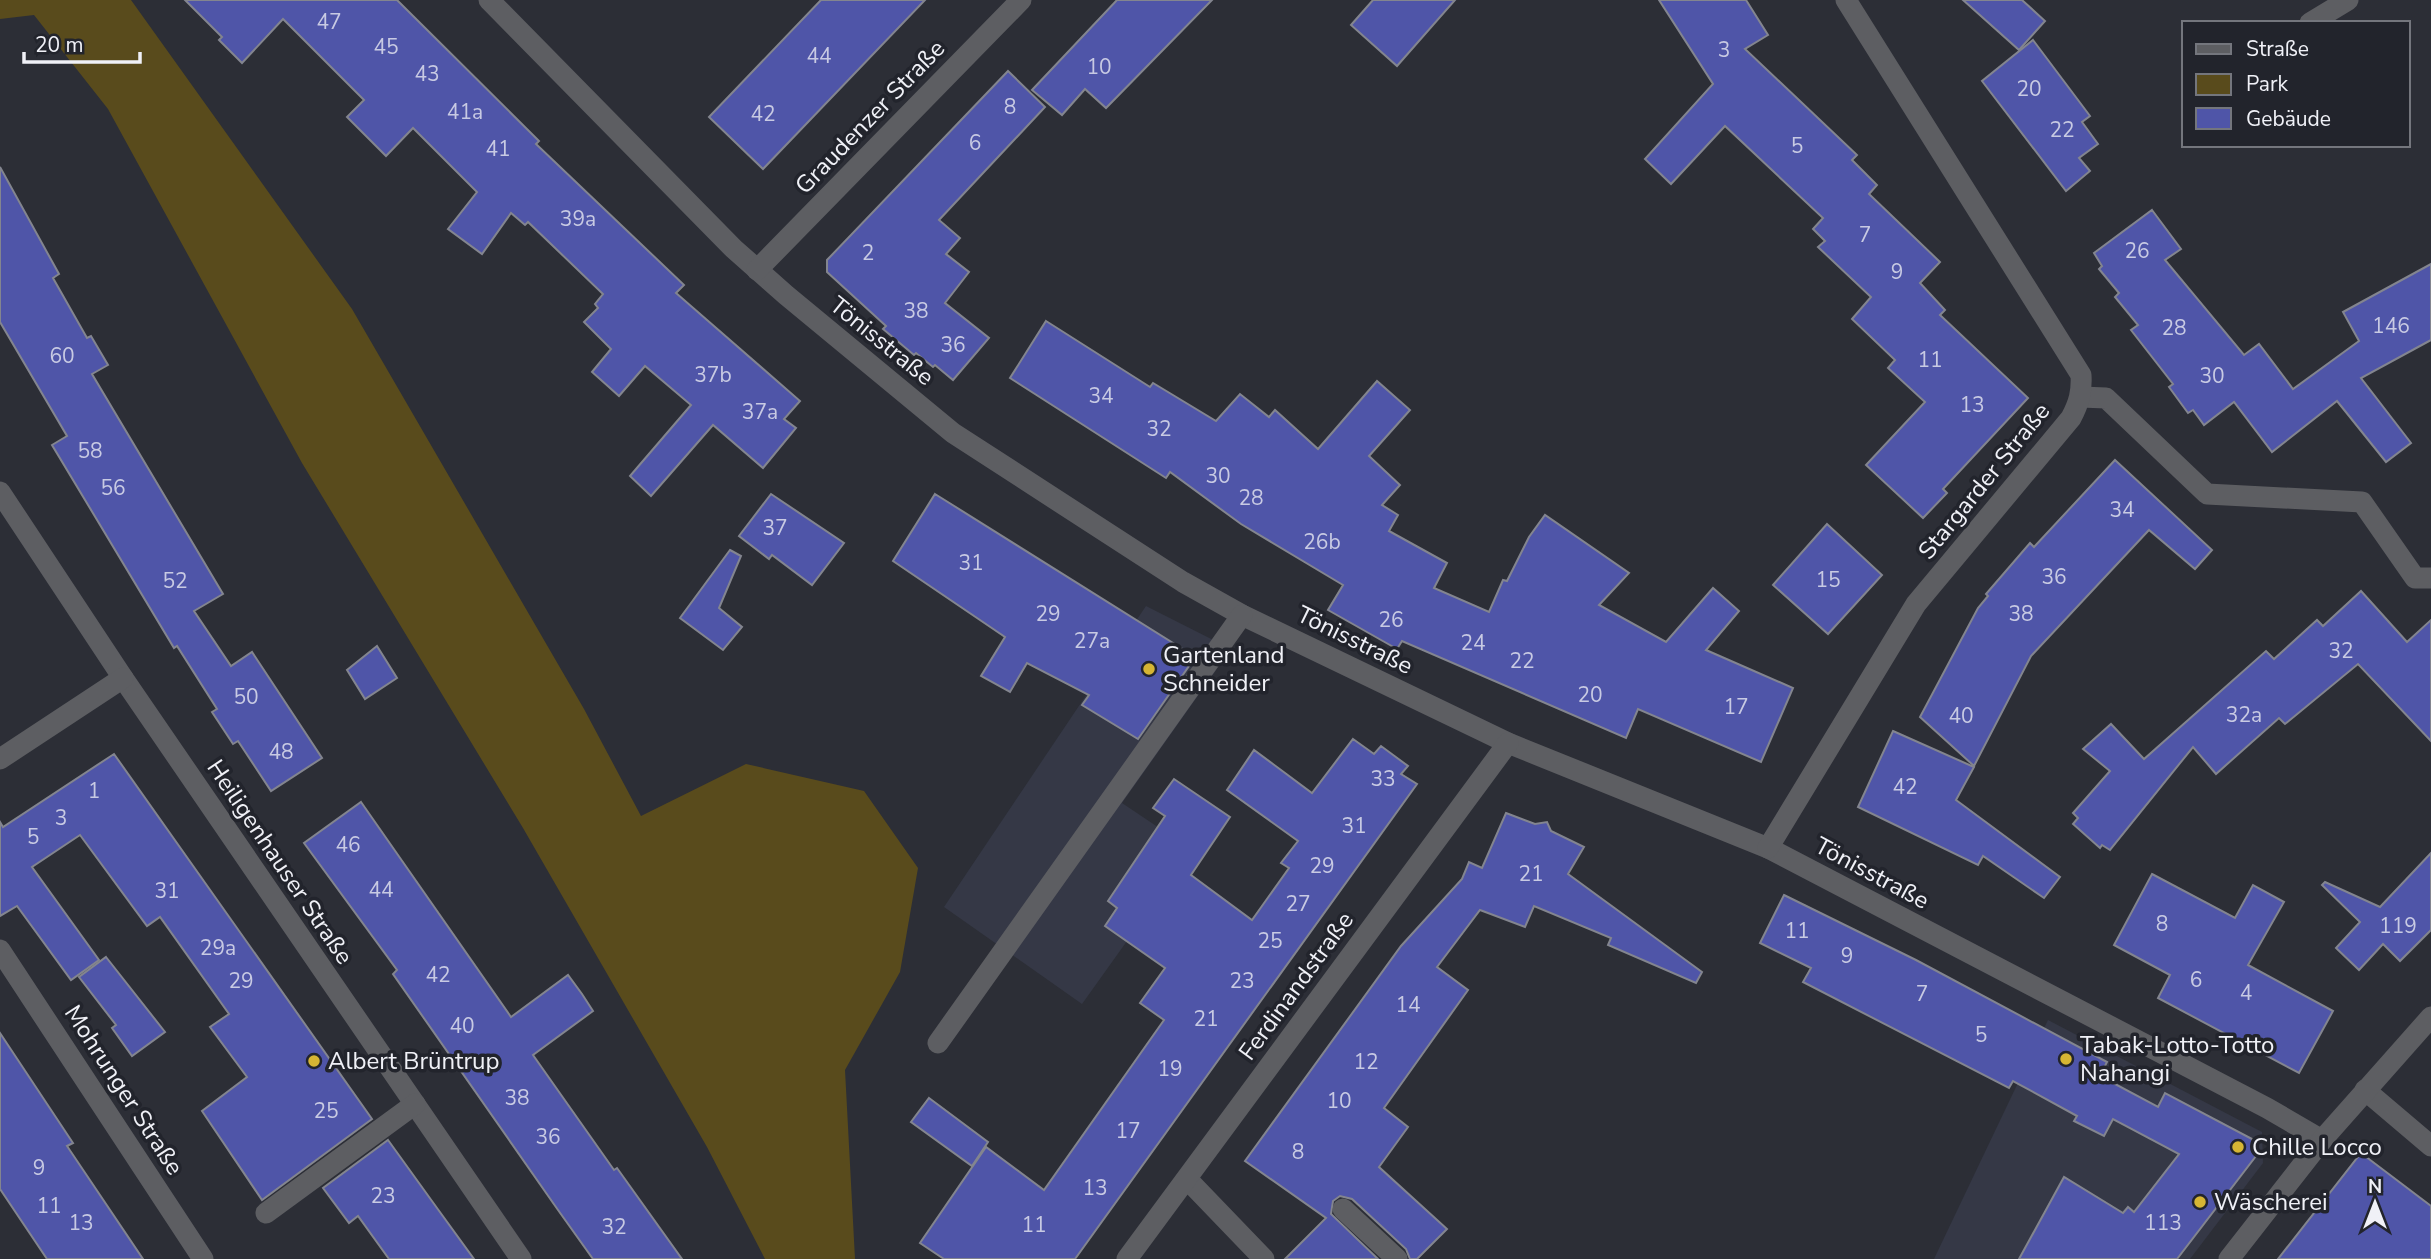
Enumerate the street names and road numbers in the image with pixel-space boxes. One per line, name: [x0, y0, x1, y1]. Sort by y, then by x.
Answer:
street label: Graudenzer Straße: [788, 33, 952, 201]
street label: Tönisstraße: [823, 289, 941, 393]
street label: Stargarder Straße: [1911, 396, 2057, 566]
street label: Tönisstraße: [1292, 598, 1418, 682]
street label: Heiligenhauser Straße: [200, 753, 360, 971]
street label: Tönisstraße: [1809, 829, 1935, 917]
street label: Ferdinandstraße: [1231, 905, 1361, 1067]
street label: Mohrunger Straße: [57, 999, 191, 1181]

